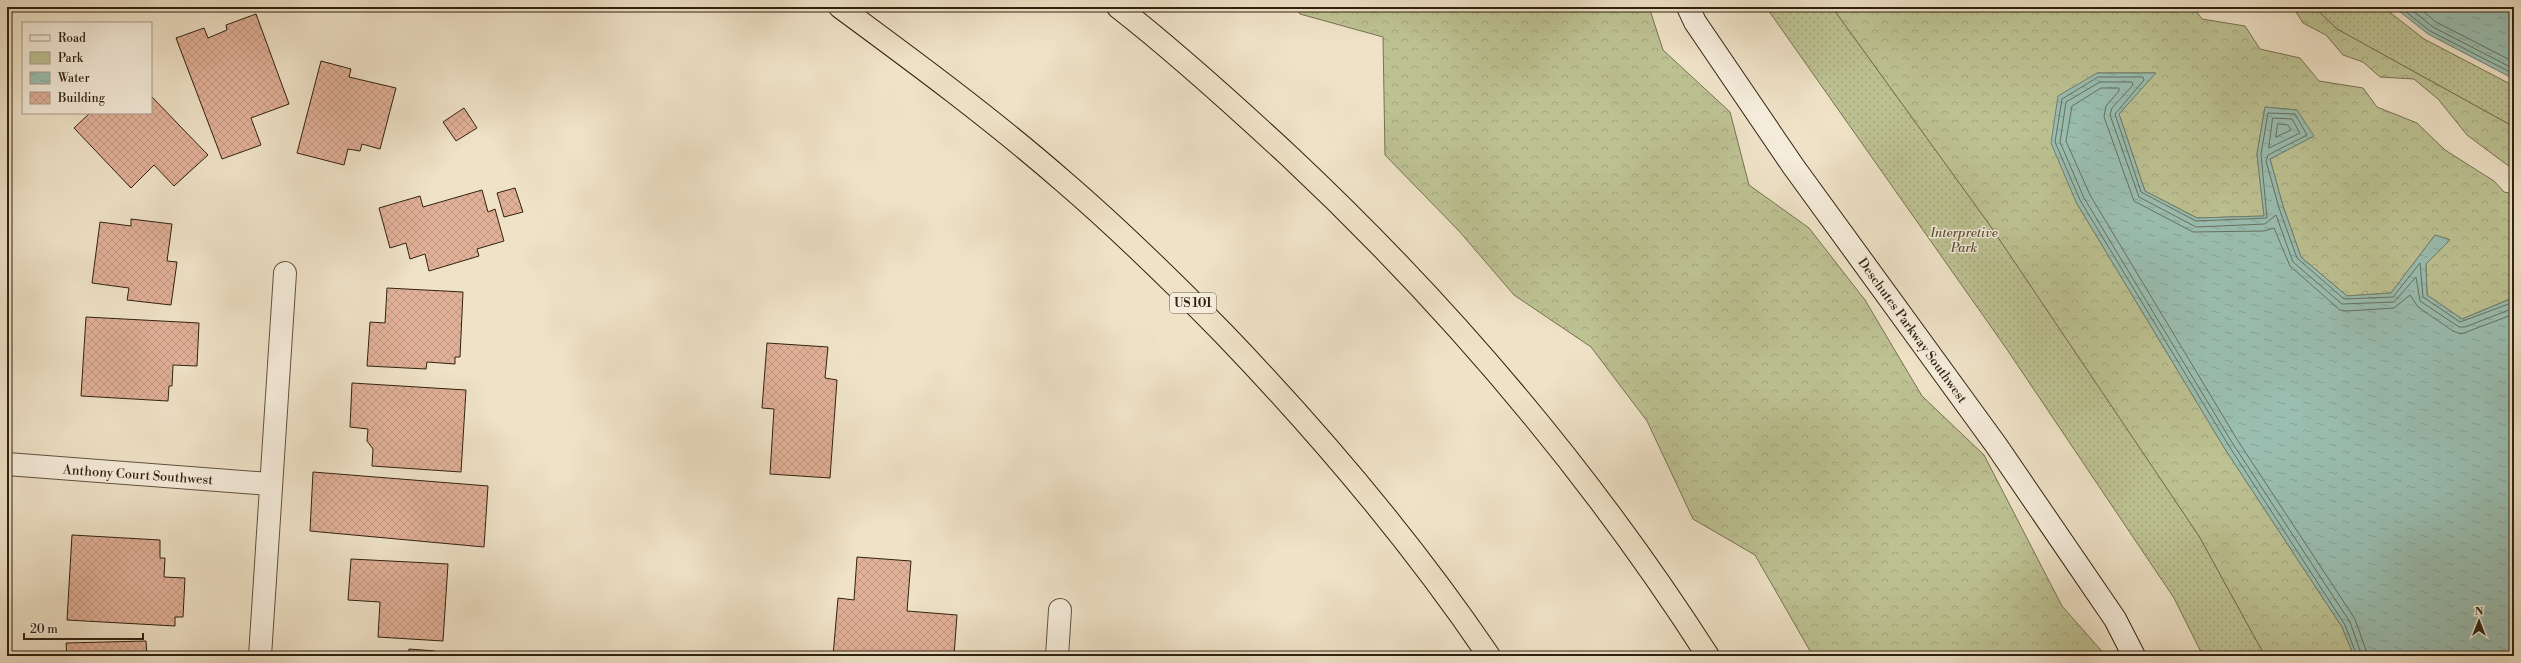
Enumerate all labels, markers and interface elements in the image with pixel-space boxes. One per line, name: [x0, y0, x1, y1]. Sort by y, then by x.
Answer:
legend: [22, 22, 152, 114]
text: Road: [58, 31, 86, 46]
text: Park: [58, 51, 84, 66]
text: Water: [57, 71, 90, 86]
text: Building: [57, 91, 106, 106]
park label: Interpretive Park: [1929, 225, 1998, 256]
street label: Deschutes Parkway Southwest: [1854, 255, 1970, 407]
road number: US 101: [1170, 293, 1216, 313]
street label: Anthony Court Southwest: [61, 462, 214, 488]
north arrow: [2459, 601, 2499, 641]
text: N: [2475, 605, 2484, 619]
scale bar: [24, 615, 143, 641]
text: 20 m: [30, 622, 58, 637]

